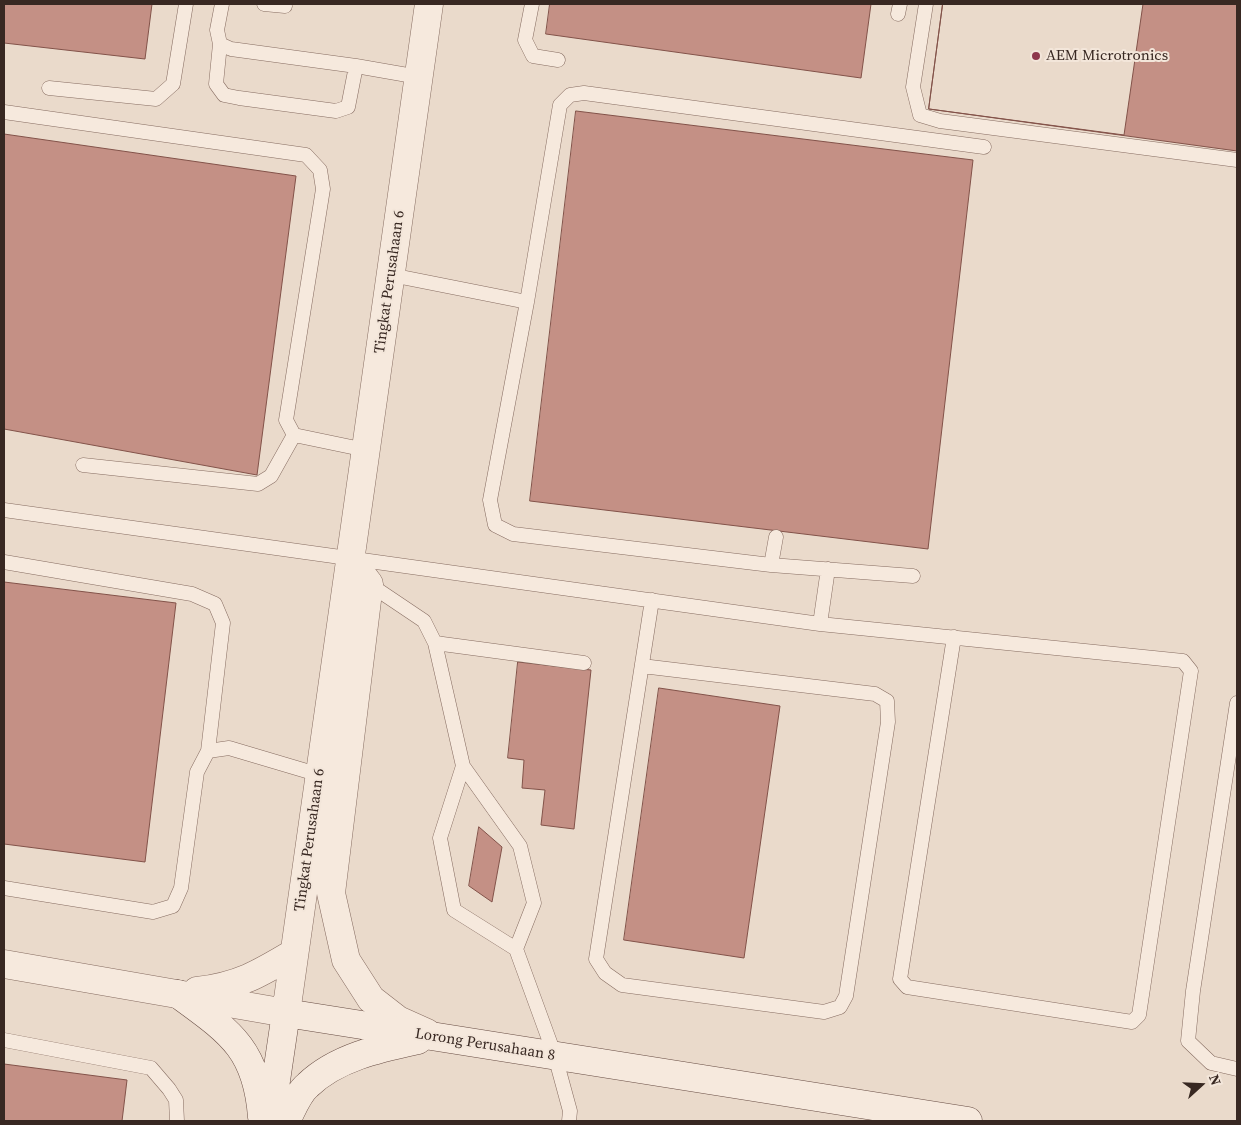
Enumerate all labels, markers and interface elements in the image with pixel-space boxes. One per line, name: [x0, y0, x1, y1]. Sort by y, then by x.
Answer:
place label: AEM Microtronics: [1046, 47, 1168, 65]
marker: AEM Microtronics: [1030, 50, 1042, 62]
street label: Tingkat Perusahaan 6: [371, 209, 409, 355]
street label: Tingkat Perusahaan 6: [291, 767, 329, 913]
street label: Lorong Perusahaan 8: [414, 1025, 556, 1065]
north arrow: [1176, 1060, 1226, 1110]
text: N: [1204, 1072, 1226, 1088]

